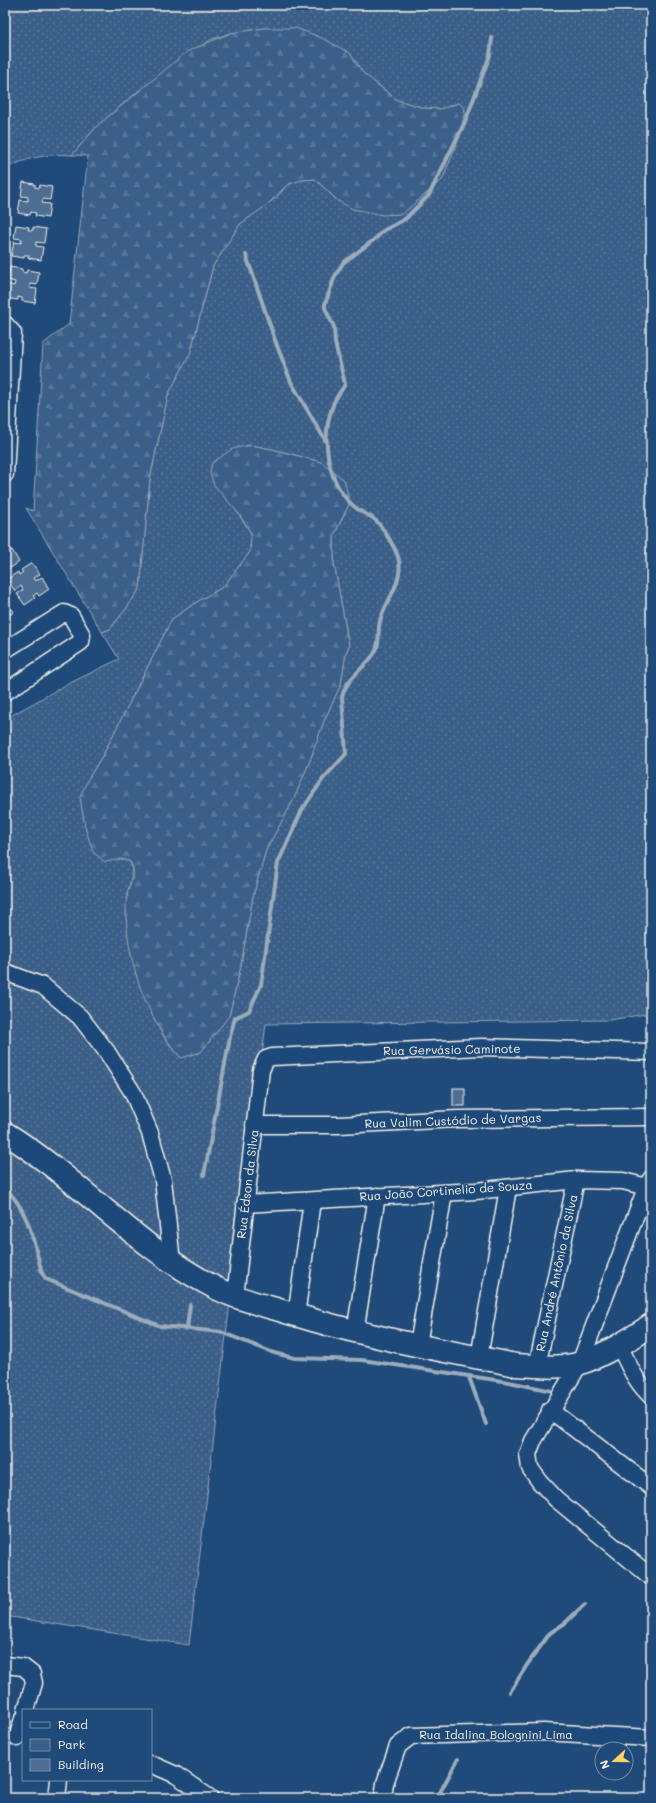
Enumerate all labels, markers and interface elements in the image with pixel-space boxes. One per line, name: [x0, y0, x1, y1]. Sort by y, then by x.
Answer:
street label: Rua Gervásio Caminote: [383, 1040, 521, 1058]
street label: Rua Valim Custódio de Vargas: [364, 1109, 542, 1131]
street label: Rua Édson da Silva: [232, 1128, 262, 1239]
street label: Rua João Cortinelio de Souza: [359, 1176, 533, 1204]
street label: Rua André Antônio da Silva: [532, 1193, 581, 1353]
legend: [22, 1709, 152, 1781]
text: Road: [58, 1716, 88, 1732]
street label: Rua Idalina Bolognini Lima: [419, 1726, 573, 1742]
text: Park: [58, 1736, 85, 1752]
north arrow: [594, 1741, 634, 1781]
text: Building: [58, 1756, 104, 1772]
text: N: [596, 1758, 613, 1771]

